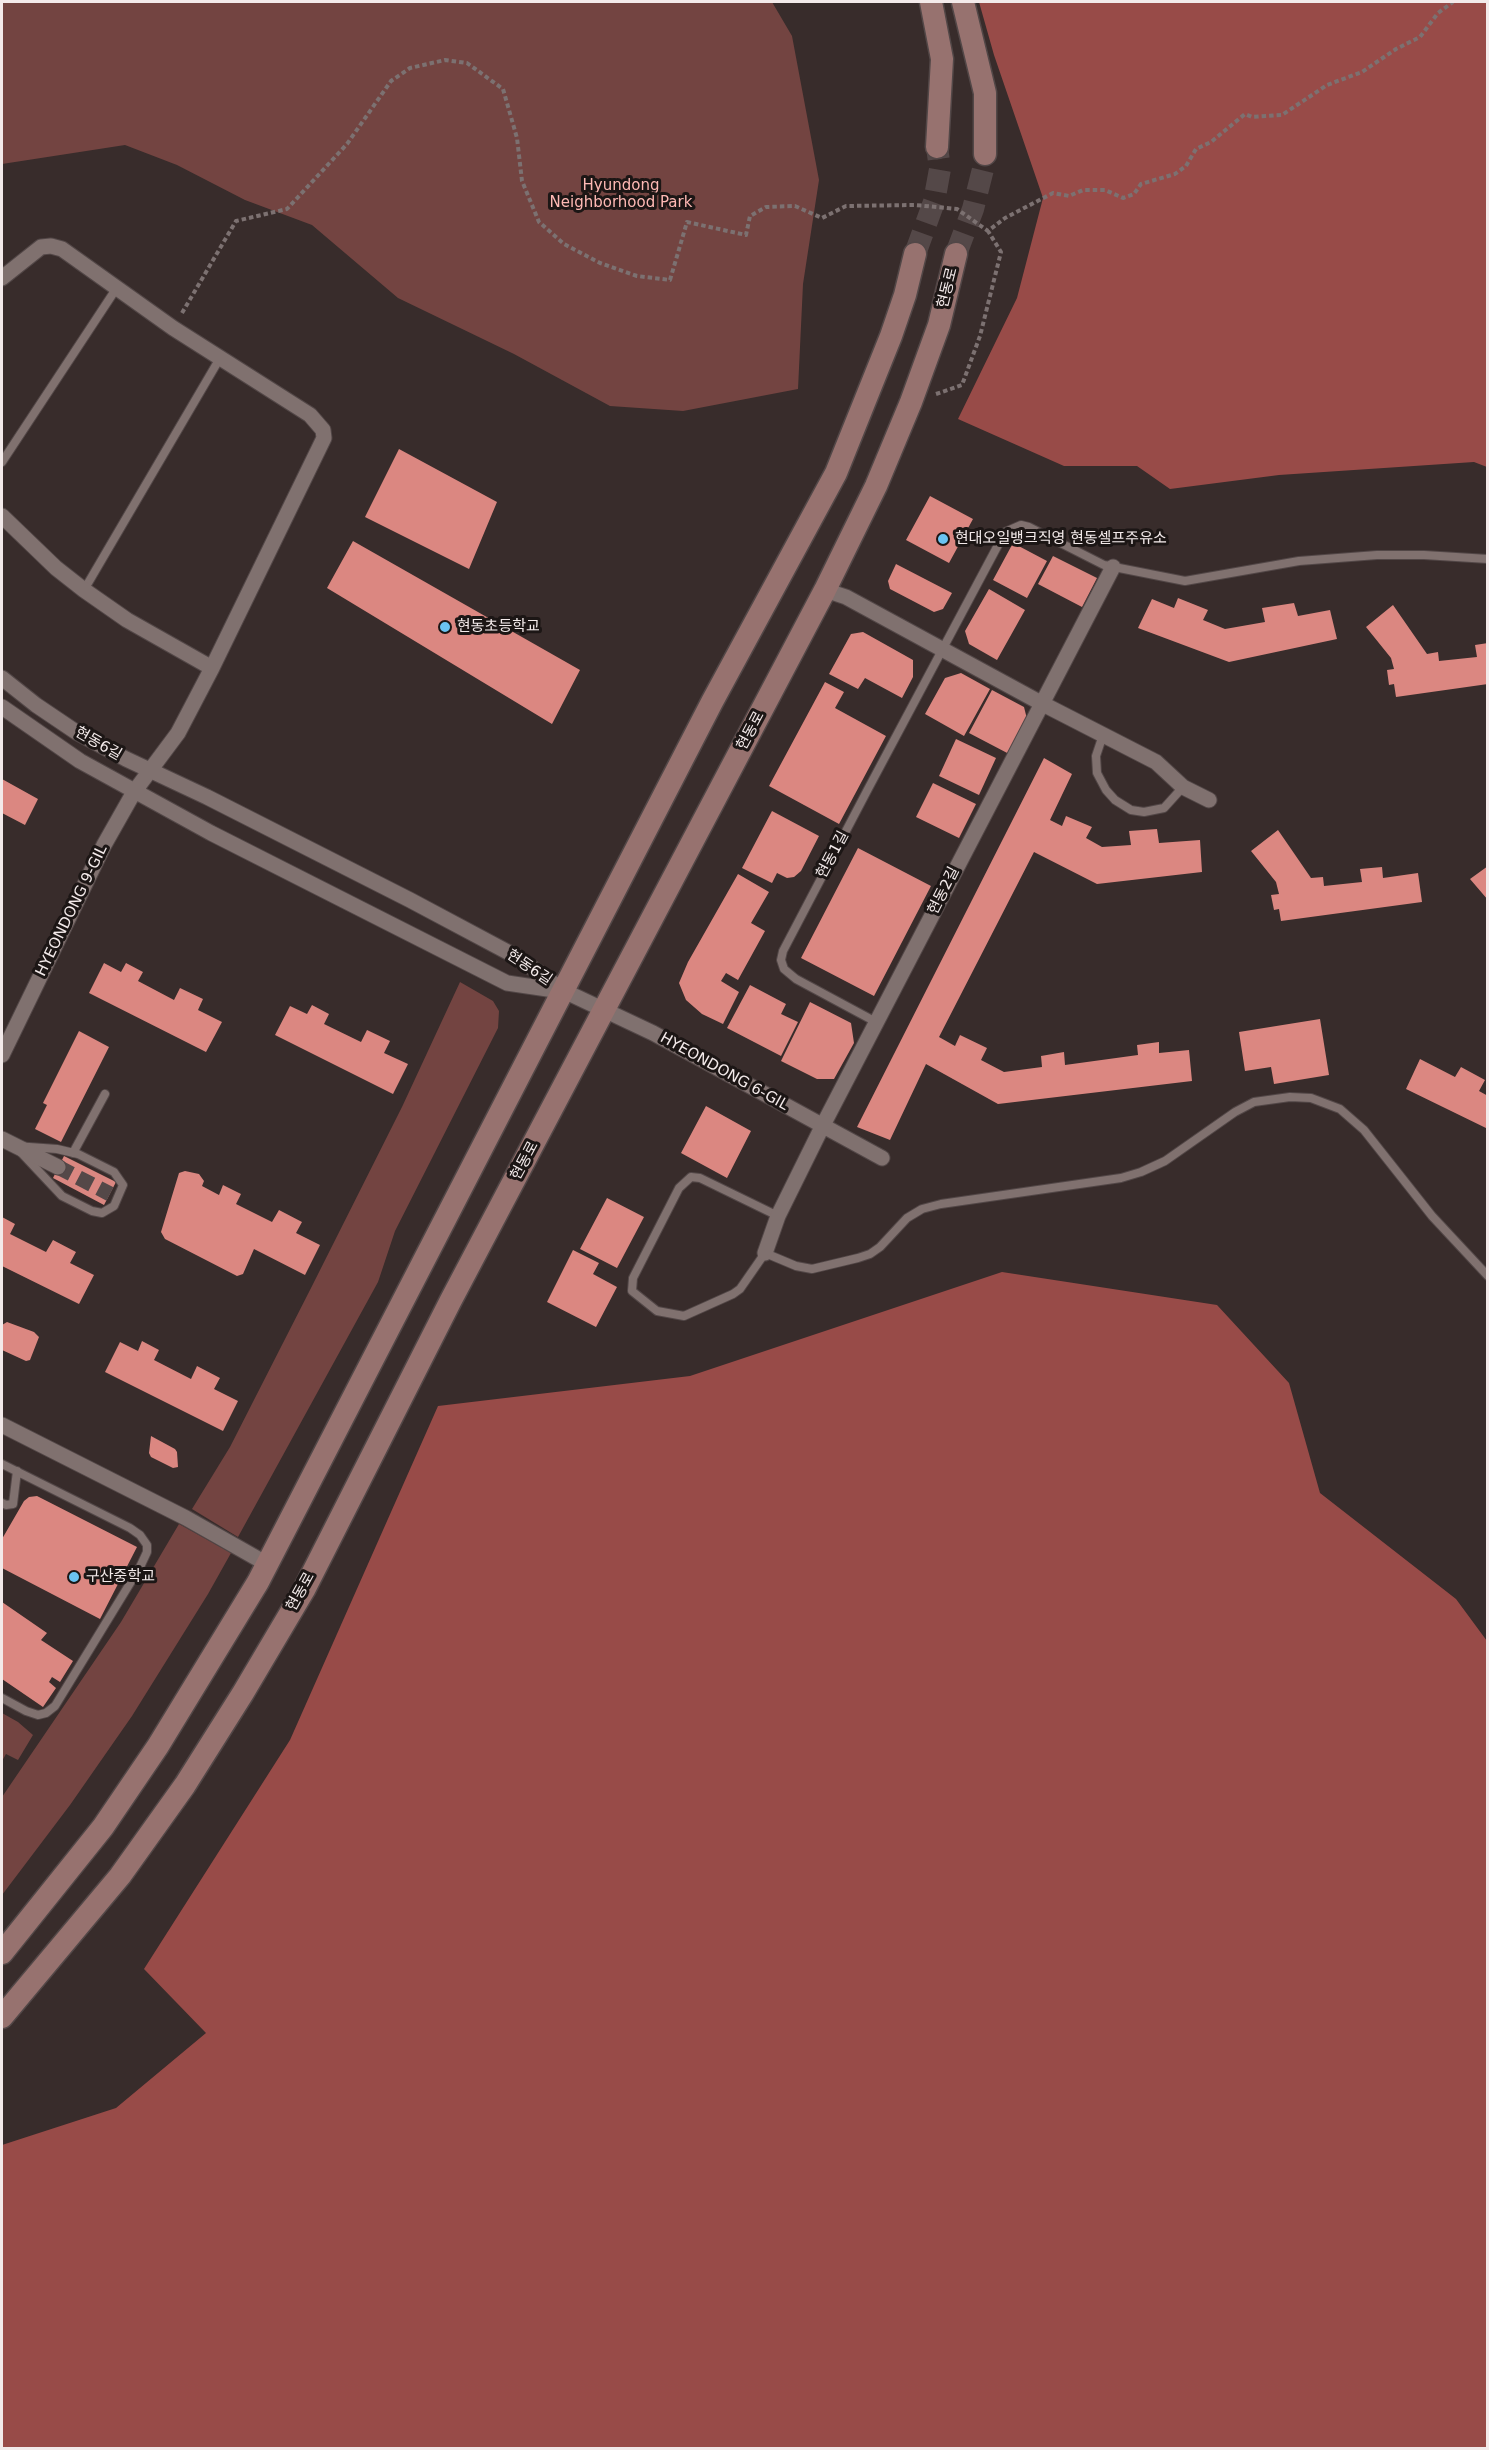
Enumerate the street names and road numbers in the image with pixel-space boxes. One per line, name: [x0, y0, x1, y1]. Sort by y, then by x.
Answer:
street label: 현동로: [934, 266, 962, 310]
street label: 현동로: [733, 708, 769, 754]
street label: 현동6길: [71, 723, 125, 765]
street label: 현동1길: [813, 828, 853, 882]
street label: HYEONDONG 9-GIL: [32, 842, 112, 980]
street label: 현동2길: [924, 864, 964, 918]
street label: 현동6길: [503, 946, 555, 990]
street label: HYEONDONG 6-GIL: [657, 1029, 791, 1115]
street label: 현동로: [507, 1138, 543, 1184]
street label: 현동로: [283, 1570, 319, 1614]

